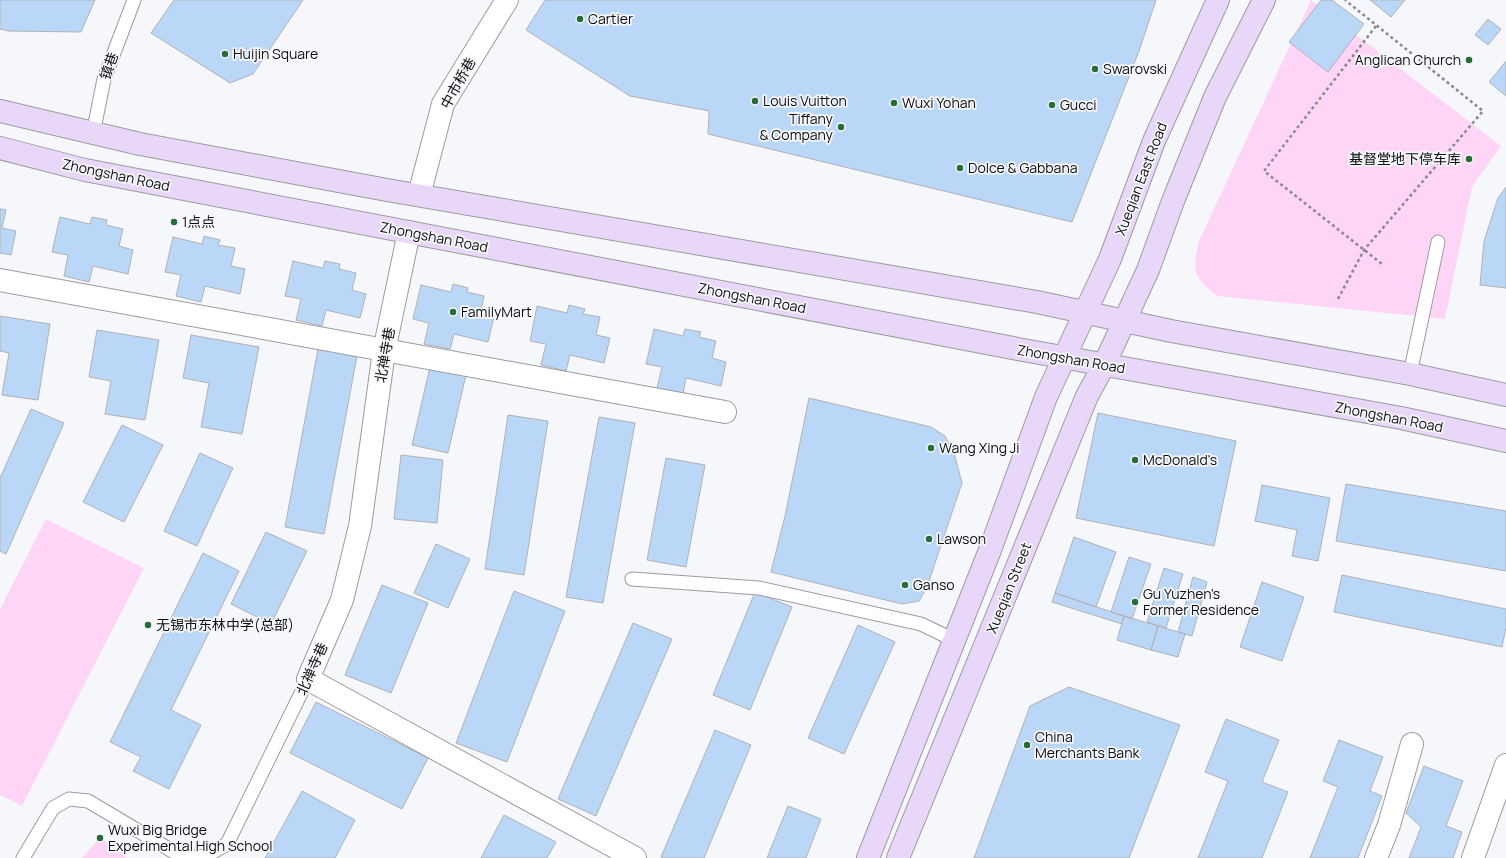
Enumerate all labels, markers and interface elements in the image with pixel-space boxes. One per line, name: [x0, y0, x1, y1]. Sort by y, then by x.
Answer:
place label: Cartier: [588, 9, 633, 28]
marker: Cartier: [575, 14, 585, 24]
place label: Huijin Square: [233, 44, 318, 63]
marker: Huijin Square: [220, 49, 230, 59]
street label: 镇巷: [95, 50, 122, 82]
place label: Anglican Church: [1355, 50, 1461, 69]
street label: 中市桥巷: [436, 54, 479, 112]
marker: Anglican Church: [1464, 55, 1474, 65]
place label: Swarovski: [1103, 59, 1167, 78]
marker: Swarovski: [1090, 64, 1100, 74]
place label: Louis Vuitton: [763, 91, 847, 110]
place label: Wuxi Yohan: [902, 93, 976, 112]
place label: Gucci: [1060, 95, 1097, 114]
marker: Louis Vuitton: [750, 96, 760, 106]
marker: Wuxi Yohan: [889, 98, 899, 108]
marker: Gucci: [1047, 100, 1057, 110]
place label: Tiffany & Company: [759, 109, 834, 144]
street label: Xueqian East Road: [1110, 119, 1171, 238]
marker: Tiffany & Company: [836, 122, 846, 132]
place label: 基督堂地下停车库: [1349, 149, 1461, 168]
street label: Zhongshan Road: [61, 154, 172, 195]
marker: 基督堂地下停车库: [1464, 154, 1474, 164]
place label: Dolce & Gabbana: [968, 158, 1078, 177]
marker: Dolce & Gabbana: [955, 163, 965, 173]
place label: 1点点: [182, 212, 215, 231]
marker: 1点点: [169, 217, 179, 227]
street label: Zhongshan Road: [379, 217, 490, 256]
street label: Zhongshan Road: [697, 278, 808, 317]
place label: FamilyMart: [461, 302, 532, 321]
marker: FamilyMart: [448, 307, 458, 317]
street label: 北禅寺巷: [370, 326, 399, 384]
street label: Zhongshan Road: [1015, 340, 1127, 377]
street label: Zhongshan Road: [1334, 397, 1445, 436]
place label: Wang Xing Ji: [939, 438, 1020, 457]
marker: Wang Xing Ji: [926, 443, 936, 453]
place label: McDonald's: [1143, 450, 1217, 469]
marker: McDonald's: [1130, 455, 1140, 465]
place label: Lawson: [937, 529, 986, 548]
marker: Lawson: [924, 534, 934, 544]
street label: Xueqian Street: [982, 539, 1036, 636]
place label: Ganso: [913, 575, 955, 594]
marker: Ganso: [900, 580, 910, 590]
place label: Gu Yuzhen's Former Residence: [1143, 584, 1259, 619]
marker: Gu Yuzhen's Former Residence: [1130, 597, 1140, 607]
place label: 无锡市东林中学(总部): [156, 615, 294, 634]
marker: 无锡市东林中学(总部): [143, 620, 153, 630]
street label: 北禅寺巷: [291, 639, 332, 698]
place label: China Merchants Bank: [1035, 727, 1140, 762]
marker: China Merchants Bank: [1022, 740, 1032, 750]
place label: Wuxi Big Bridge Experimental High School: [108, 820, 273, 855]
marker: Wuxi Big Bridge Experimental High School: [95, 833, 105, 843]

